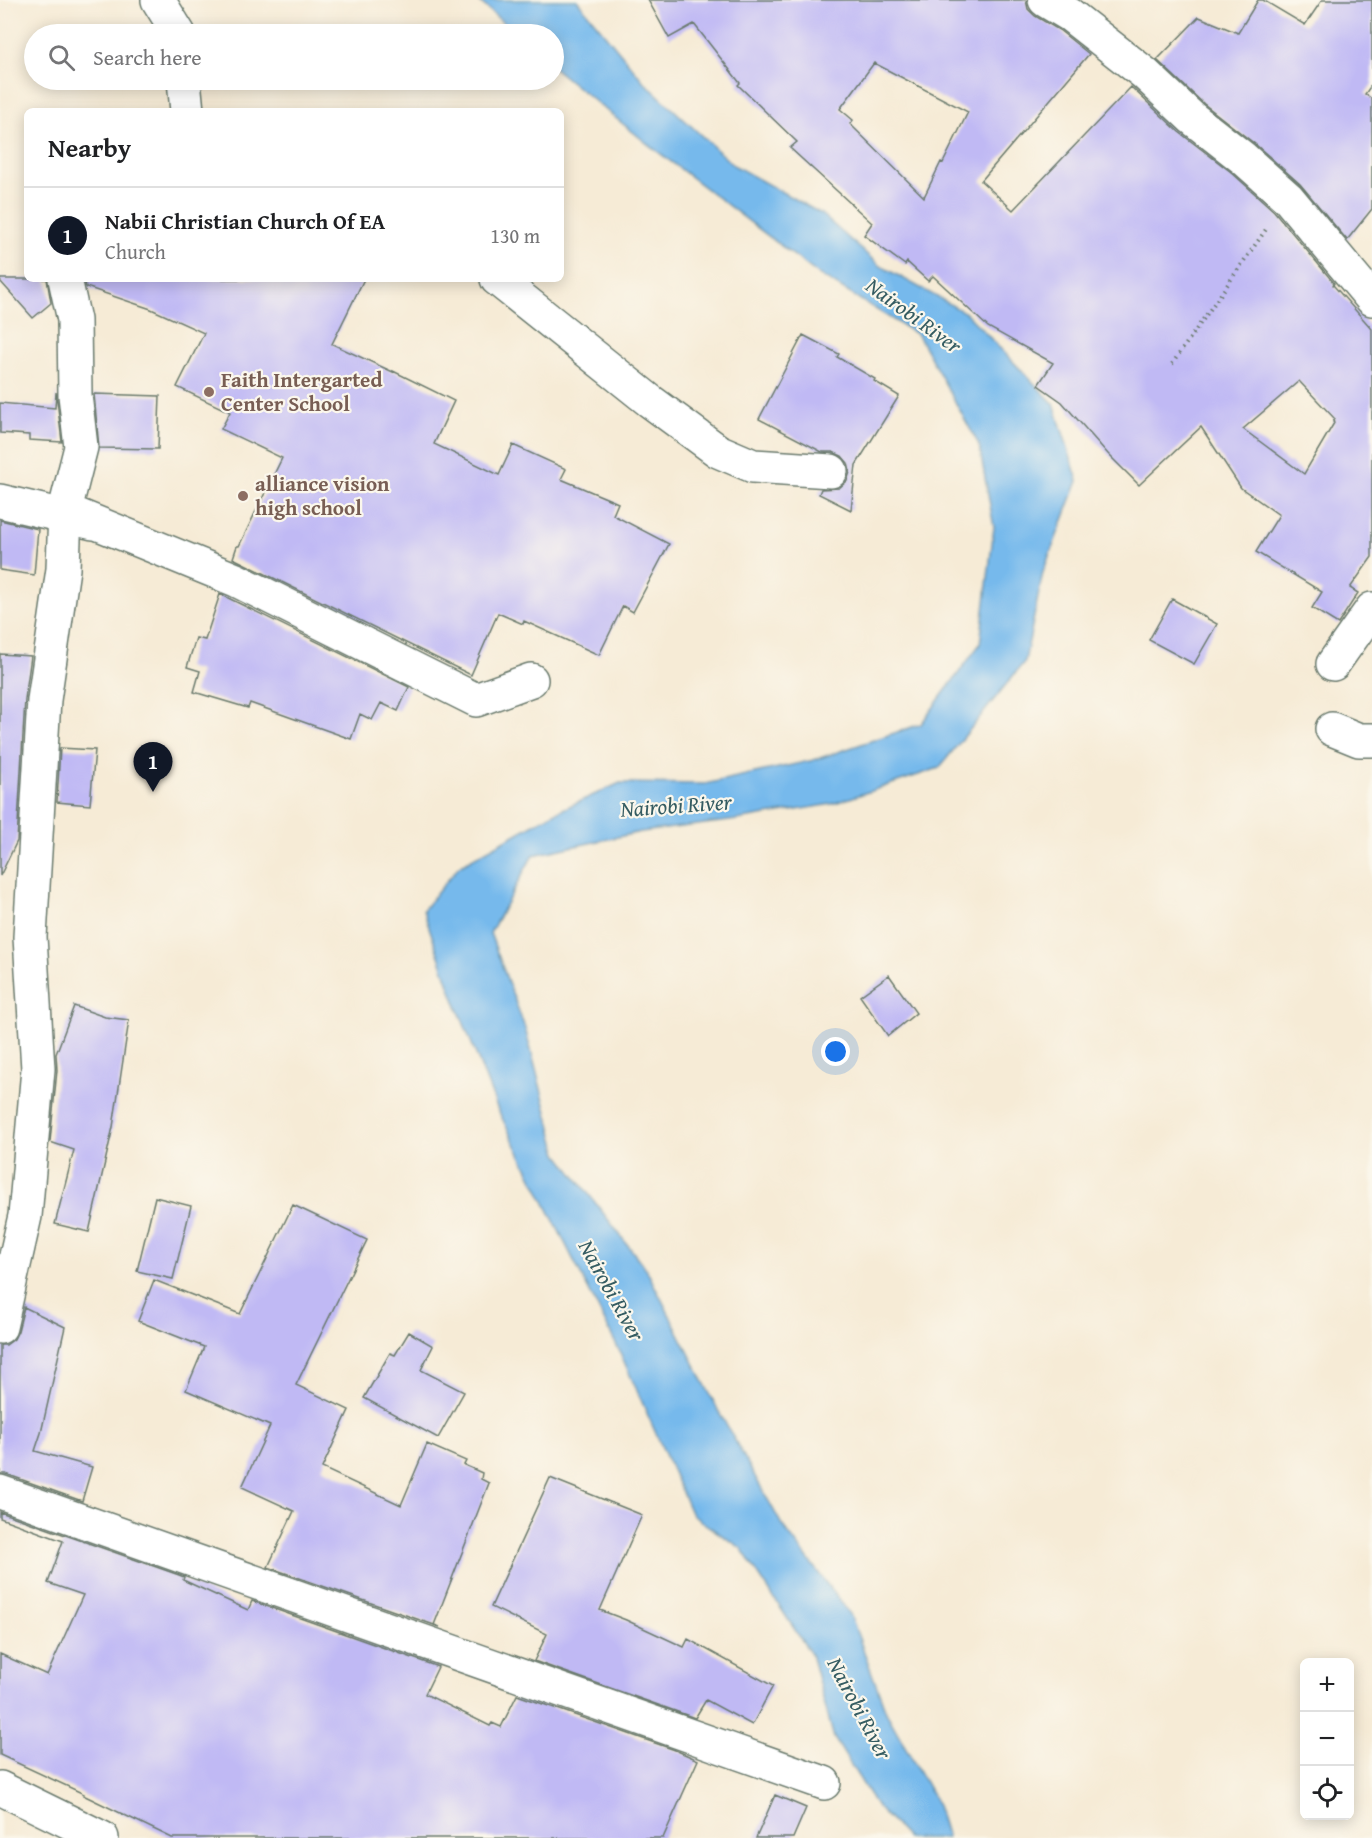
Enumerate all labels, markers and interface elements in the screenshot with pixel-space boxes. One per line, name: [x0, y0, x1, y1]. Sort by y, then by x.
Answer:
search box: [24, 24, 564, 90]
icon: search: [45, 41, 78, 74]
text: Search here: [93, 41, 202, 73]
text: Nearby: [48, 128, 131, 167]
text: Nabii Christian Church Of EA: [105, 205, 385, 237]
text: 1: [62, 221, 73, 250]
text: 130 m: [490, 221, 540, 250]
text: Church: [105, 237, 166, 266]
water label: Nairobi River: [859, 269, 969, 361]
place label: Faith Intergarted Center School: [221, 364, 382, 419]
marker: Faith Intergarted Center School: [202, 385, 216, 399]
place label: alliance vision high school: [255, 468, 390, 523]
marker: alliance vision high school: [236, 489, 250, 503]
pin: 1: [134, 742, 172, 792]
water label: Nairobi River: [618, 785, 734, 825]
your location: [821, 1037, 850, 1066]
water label: Nairobi River: [570, 1233, 653, 1347]
water label: Nairobi River: [819, 1650, 901, 1765]
map controls: [1300, 1658, 1354, 1820]
button: +: [1300, 1658, 1354, 1712]
button: −: [1300, 1712, 1354, 1766]
button: locate: [1300, 1766, 1354, 1820]

